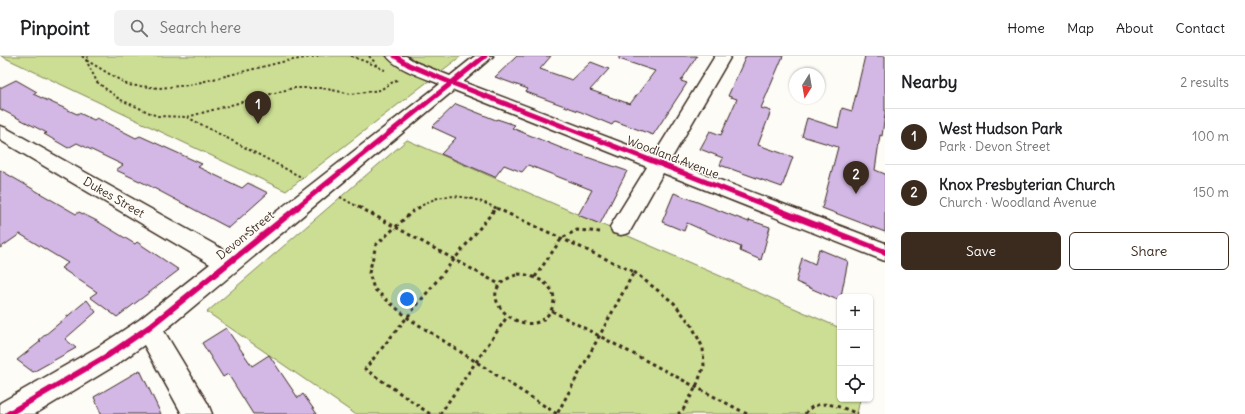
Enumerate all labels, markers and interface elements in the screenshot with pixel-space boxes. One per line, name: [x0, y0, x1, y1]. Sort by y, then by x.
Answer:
search box: [114, 10, 394, 46]
text: Pinpoint: [20, 16, 90, 40]
icon: search: [128, 17, 150, 39]
text: Search here: [160, 18, 241, 37]
text: Home: [1007, 19, 1045, 37]
text: Map: [1067, 19, 1094, 37]
text: About: [1116, 19, 1154, 37]
text: Contact: [1176, 19, 1225, 37]
north arrow: [789, 68, 825, 104]
text: Nearby: [901, 71, 957, 93]
text: 2 results: [1180, 74, 1229, 91]
pin: 1: [245, 91, 271, 124]
text: West Hudson Park: [939, 119, 1062, 138]
text: 1: [911, 128, 917, 145]
text: 100 m: [1192, 128, 1229, 145]
street label: Woodland Avenue: [625, 132, 721, 182]
text: Park · Devon Street: [939, 138, 1050, 155]
pin: 2: [843, 161, 869, 194]
street label: Dukes Street: [81, 173, 147, 221]
text: Knox Presbyterian Church: [939, 175, 1115, 194]
text: 2: [910, 184, 918, 201]
text: 150 m: [1193, 184, 1229, 201]
text: Church · Woodland Avenue: [939, 194, 1097, 211]
street label: Devon Street: [213, 207, 277, 263]
button: Save: [901, 232, 1061, 270]
button: Share: [1069, 232, 1229, 270]
your location: [397, 289, 417, 309]
map controls: [837, 294, 873, 402]
button: +: [837, 294, 873, 330]
button: −: [837, 330, 873, 366]
button: locate: [837, 366, 873, 402]

